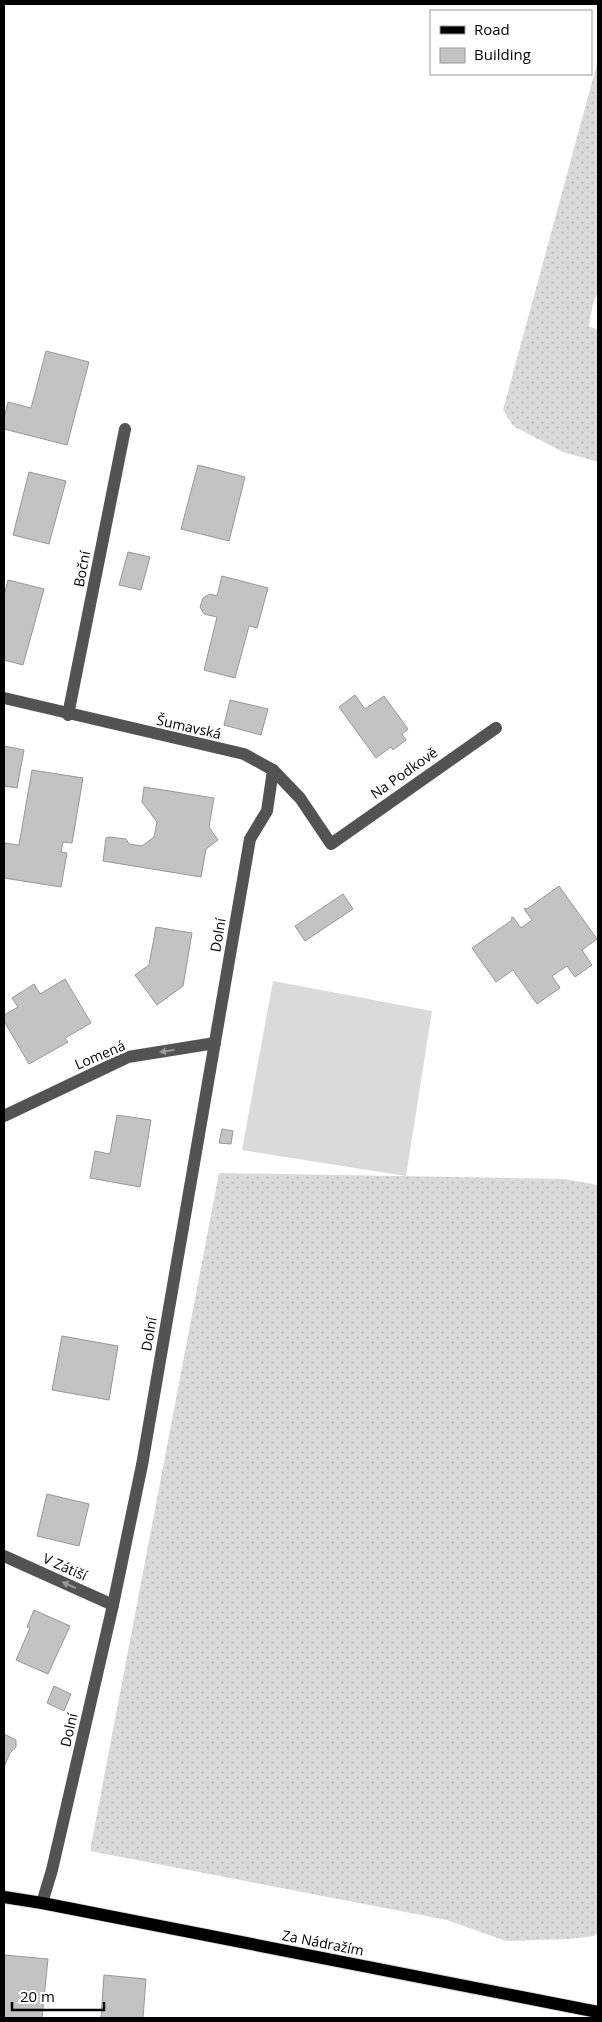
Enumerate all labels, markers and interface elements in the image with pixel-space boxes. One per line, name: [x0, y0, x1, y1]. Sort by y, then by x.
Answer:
legend: [430, 10, 592, 75]
text: Road: [474, 19, 510, 39]
text: Building: [474, 44, 531, 64]
street label: Boční: [69, 549, 94, 589]
street label: Šumavská: [155, 710, 223, 743]
street label: Na Podkově: [366, 742, 441, 803]
street label: Dolní: [205, 916, 230, 953]
street label: Lomená: [72, 1035, 128, 1074]
one-way arrow: [158, 1047, 174, 1055]
street label: Dolní: [136, 1315, 161, 1352]
street label: V Zátiší: [40, 1548, 91, 1585]
one-way arrow: [62, 1581, 76, 1589]
street label: Dolní: [55, 1711, 82, 1749]
street label: Za Nádražím: [281, 1925, 366, 1960]
scale bar: [12, 1980, 105, 2012]
text: 20 m: [20, 1986, 55, 2006]

